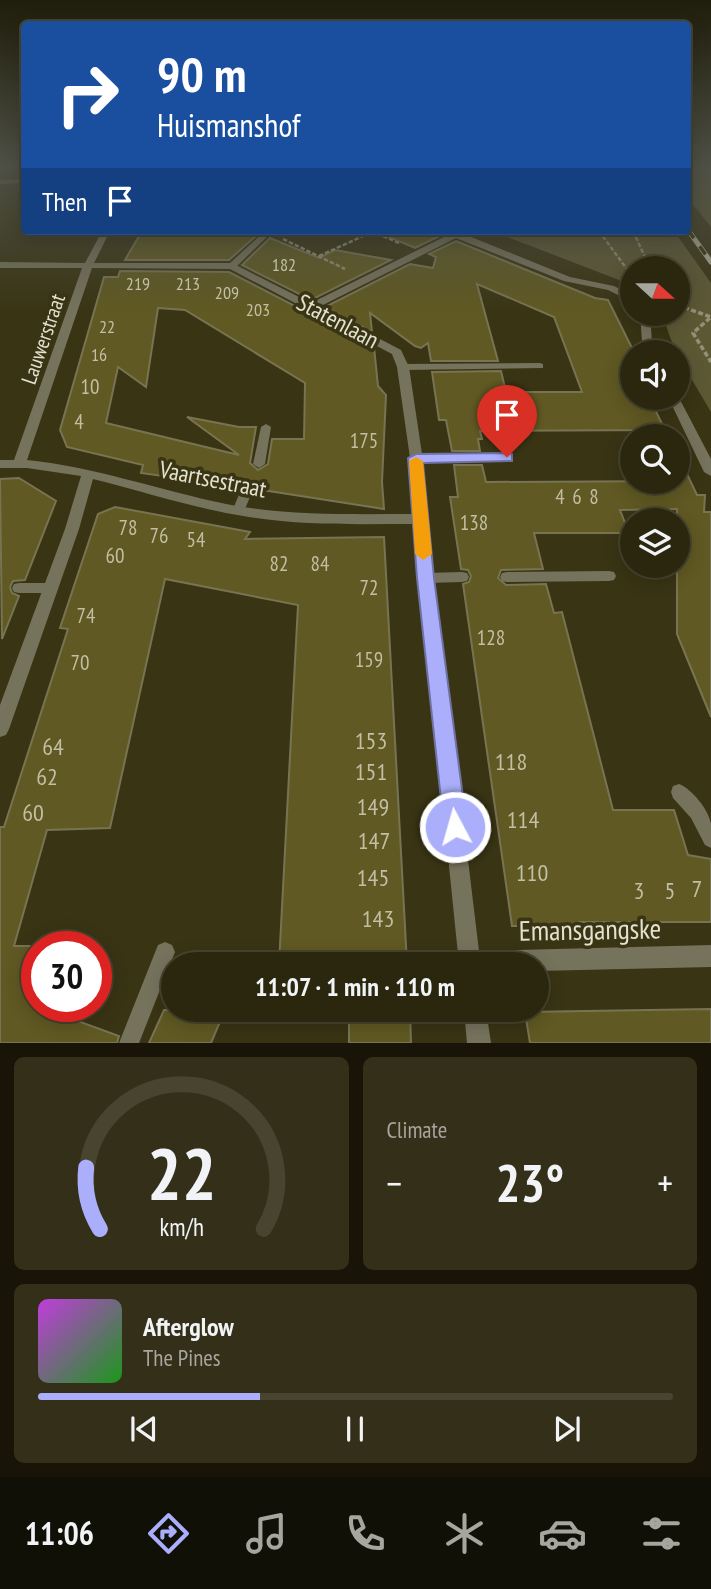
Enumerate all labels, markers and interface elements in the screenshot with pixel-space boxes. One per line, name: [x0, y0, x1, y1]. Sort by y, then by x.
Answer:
text: 90 m: [157, 42, 246, 106]
icon: right: [42, 49, 133, 140]
text: Huismanshof: [157, 104, 300, 146]
icon: arrive: [101, 182, 139, 220]
text: Then: [42, 185, 87, 218]
house number: 182: [272, 253, 296, 276]
north arrow: [620, 256, 690, 326]
map controls: [620, 256, 690, 578]
house number: 219: [126, 272, 150, 295]
house number: 213: [176, 272, 200, 295]
house number: 209: [215, 281, 239, 304]
street label: Statenlaan: [292, 287, 384, 355]
street label: Lauwerstraat: [15, 290, 71, 388]
house number: 203: [246, 298, 270, 321]
house number: 22: [99, 315, 115, 338]
button: sound: [620, 340, 690, 410]
house number: 16: [91, 343, 107, 366]
house number: 10: [81, 373, 99, 400]
pin: [477, 385, 537, 457]
icon: arrive: [488, 396, 526, 434]
house number: 4: [74, 408, 84, 435]
button: search: [620, 424, 690, 494]
house number: 175: [350, 427, 378, 454]
street label: Vaartsestraat: [156, 453, 269, 505]
house number: 4: [555, 483, 565, 510]
house number: 6: [572, 483, 582, 510]
house number: 8: [589, 483, 599, 510]
button: layers: [620, 508, 690, 578]
house number: 138: [460, 509, 488, 536]
house number: 78: [119, 514, 137, 541]
house number: 76: [150, 522, 168, 549]
house number: 54: [187, 526, 206, 553]
house number: 60: [106, 542, 124, 569]
house number: 82: [270, 550, 288, 577]
house number: 84: [311, 550, 330, 577]
house number: 72: [360, 574, 378, 601]
house number: 74: [77, 602, 96, 629]
house number: 128: [477, 624, 505, 651]
house number: 159: [355, 646, 383, 673]
house number: 70: [71, 649, 89, 676]
house number: 153: [355, 725, 387, 756]
house number: 64: [42, 731, 64, 762]
house number: 118: [495, 746, 527, 777]
house number: 151: [355, 756, 387, 787]
house number: 62: [36, 761, 58, 792]
position arrow: [418, 790, 492, 864]
house number: 149: [357, 791, 389, 822]
house number: 60: [22, 797, 44, 828]
house number: 114: [507, 804, 539, 835]
house number: 147: [358, 825, 390, 856]
house number: 110: [516, 857, 548, 888]
house number: 145: [357, 862, 389, 893]
house number: 7: [692, 873, 702, 904]
house number: 3: [634, 875, 644, 906]
house number: 5: [665, 875, 675, 906]
house number: 143: [362, 903, 394, 934]
street label: Emansgangske: [518, 909, 662, 949]
speed limit sign: 30: [21, 931, 112, 1022]
text: 11:07 · 1 min · 110 m: [255, 970, 455, 1003]
text: Climate: [387, 1115, 447, 1144]
text: 22: [146, 1126, 216, 1220]
text: 23°: [495, 1149, 564, 1216]
text: −: [387, 1158, 402, 1207]
text: +: [657, 1158, 673, 1207]
text: km/h: [159, 1211, 203, 1243]
text: Afterglow: [143, 1310, 234, 1343]
text: The Pines: [143, 1343, 221, 1372]
icon: previous: [125, 1410, 163, 1448]
icon: pause: [336, 1410, 374, 1448]
icon: next: [548, 1410, 586, 1448]
icon: directions: [144, 1509, 193, 1558]
icon: music: [242, 1509, 291, 1558]
icon: phone: [341, 1509, 390, 1558]
icon: climate: [440, 1509, 489, 1558]
icon: car: [538, 1509, 587, 1558]
icon: filters: [637, 1509, 686, 1558]
text: 11:06: [25, 1512, 94, 1554]

